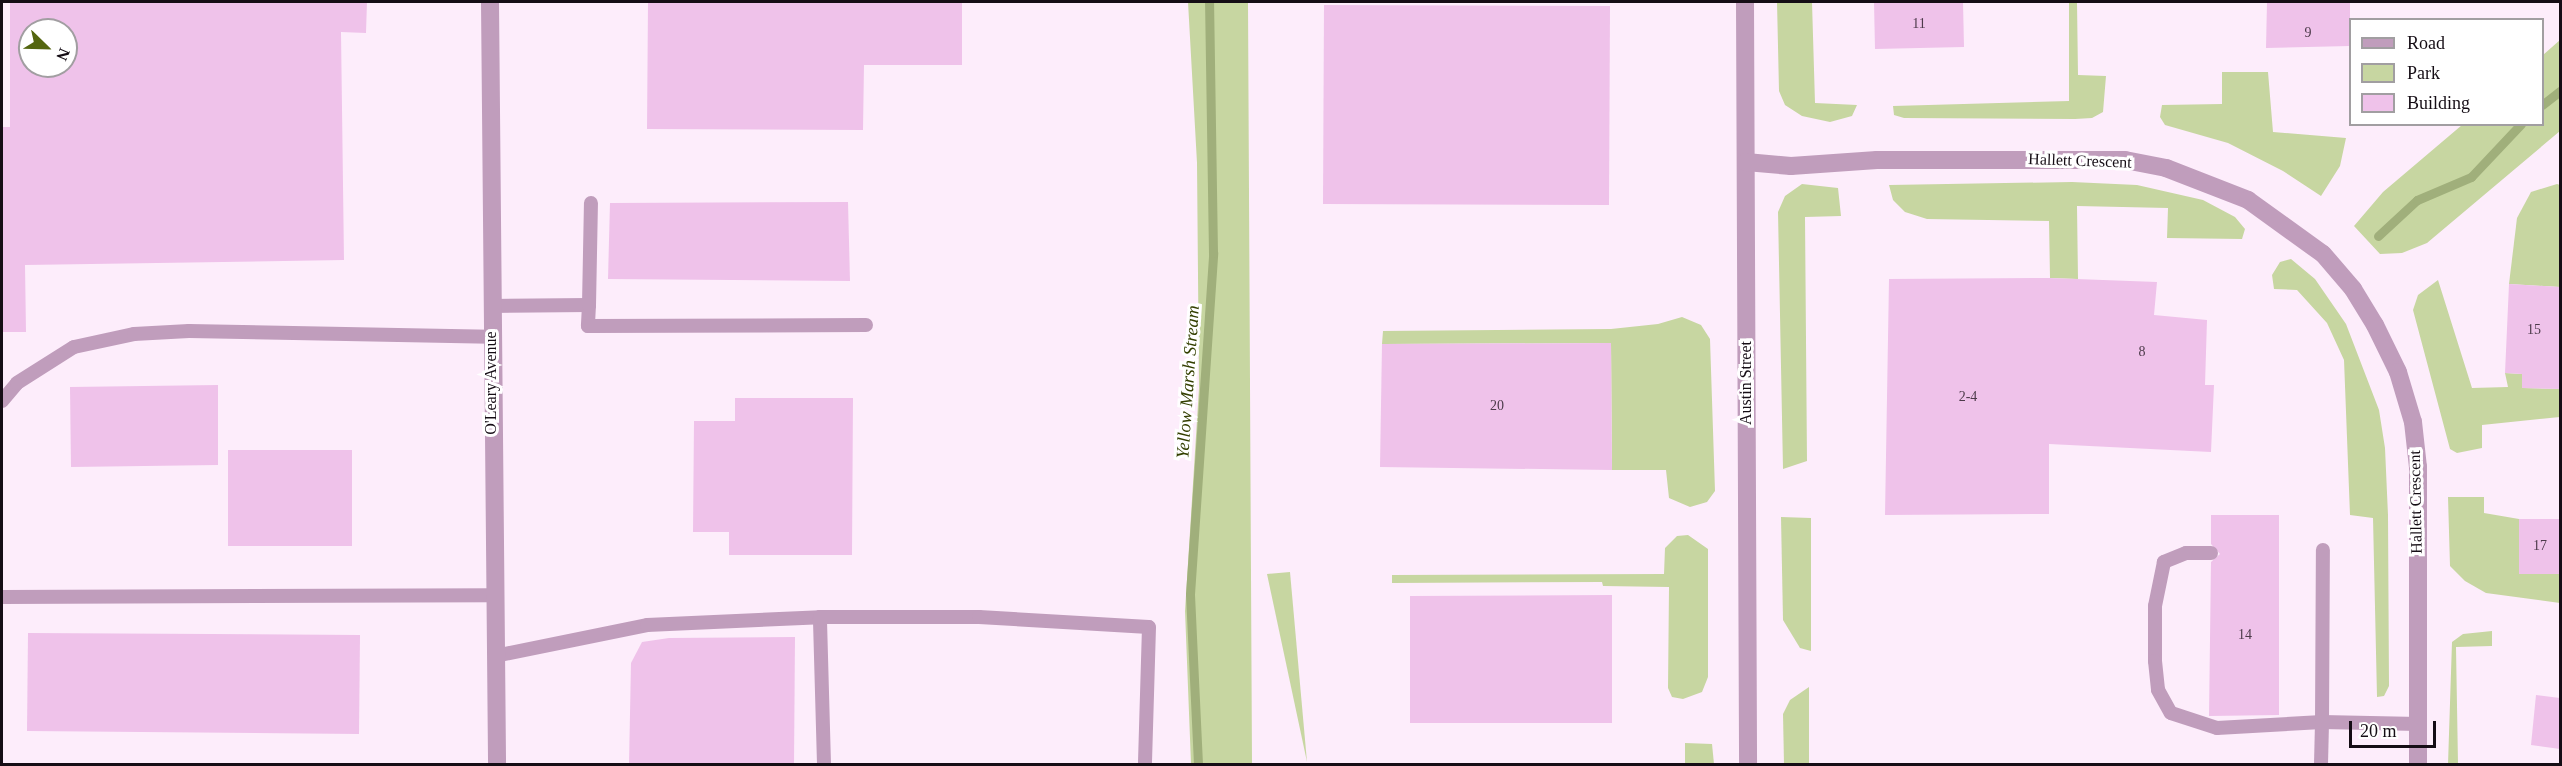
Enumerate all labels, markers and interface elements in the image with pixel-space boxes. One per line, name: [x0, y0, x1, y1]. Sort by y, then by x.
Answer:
house number: 11: [1912, 16, 1926, 32]
north arrow: [18, 18, 78, 78]
legend: [2349, 18, 2544, 126]
house number: 9: [2304, 25, 2312, 41]
text: Road: [2407, 33, 2445, 53]
text: N: [53, 46, 73, 63]
text: Park: [2407, 63, 2440, 83]
text: Building: [2407, 93, 2470, 113]
street label: Hallett Crescent: [2028, 150, 2132, 172]
water label: Yellow Marsh Stream: [1172, 305, 1204, 459]
house number: 15: [2527, 322, 2541, 338]
street label: O'Leary Avenue: [481, 331, 501, 435]
street label: Austin Street: [1736, 341, 1756, 425]
house number: 8: [2138, 344, 2146, 360]
house number: 2-4: [1959, 389, 1977, 405]
house number: 20: [1490, 398, 1504, 414]
street label: Hallett Crescent: [2405, 450, 2427, 554]
house number: 17: [2533, 538, 2547, 554]
house number: 14: [2238, 627, 2252, 643]
scale bar: [2352, 709, 2439, 747]
text: 20 m: [2360, 721, 2397, 741]

